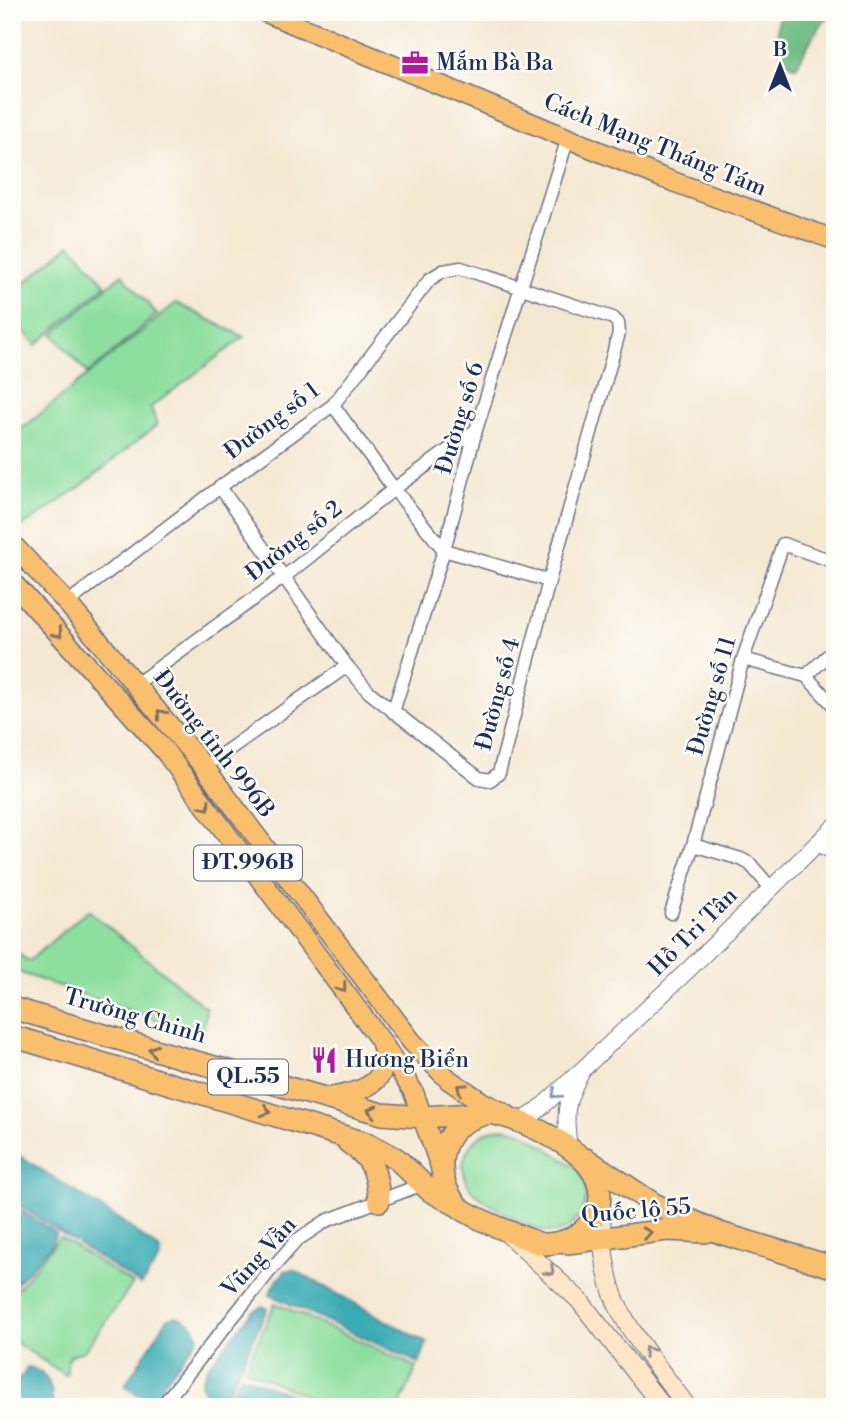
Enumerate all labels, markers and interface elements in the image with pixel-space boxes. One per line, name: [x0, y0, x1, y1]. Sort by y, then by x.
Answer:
north arrow: [746, 32, 816, 102]
text: B: [773, 38, 787, 62]
office icon: Mắm Bà Ba: [400, 48, 430, 78]
place label: Mắm Bà Ba: [436, 49, 554, 77]
street label: Cách Mạng Tháng Tám: [540, 87, 770, 203]
street label: Đường số 6: [430, 358, 490, 478]
street label: Đường số 1: [219, 376, 325, 466]
street label: Đường số 2: [240, 495, 348, 587]
one-way arrow: [50, 625, 62, 638]
street label: Đường số 11: [682, 633, 742, 759]
street label: Đường số 4: [470, 634, 526, 754]
street label: Đường tỉnh 996B: [148, 664, 280, 824]
one-way arrow: [157, 710, 169, 723]
one-way arrow: [198, 798, 210, 810]
road number: ĐT.996B: [194, 846, 302, 880]
street label: Hồ Tri Tân: [643, 882, 743, 982]
one-way arrow: [333, 980, 346, 993]
street label: Trường Chinh: [61, 982, 210, 1050]
one-way arrow: [147, 1043, 159, 1058]
restaurant icon: Hương Biển: [309, 1045, 339, 1075]
place label: Hương Biển: [345, 1046, 469, 1074]
road number: QL.55: [208, 1060, 288, 1094]
one-way arrow: [455, 1083, 468, 1096]
one-way arrow: [551, 1086, 564, 1099]
one-way arrow: [259, 1103, 271, 1118]
one-way arrow: [366, 1105, 378, 1119]
street label: Quốc lộ 55: [580, 1192, 692, 1230]
street label: Vũng Vằn: [215, 1211, 303, 1304]
one-way arrow: [641, 1226, 653, 1241]
one-way arrow: [541, 1263, 554, 1276]
one-way arrow: [644, 1346, 656, 1359]

